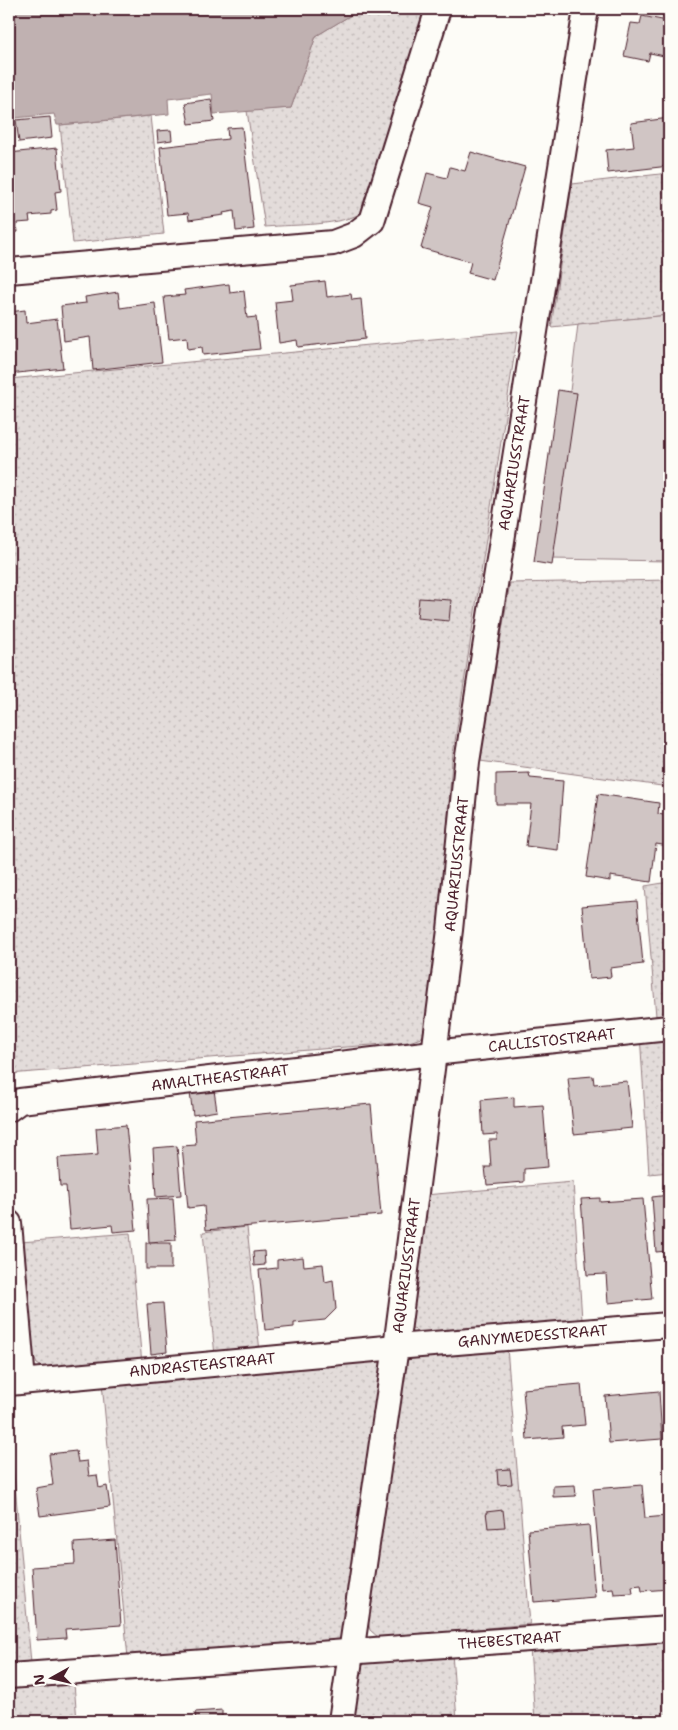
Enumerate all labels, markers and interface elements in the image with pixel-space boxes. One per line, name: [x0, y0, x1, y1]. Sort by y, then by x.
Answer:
street label: AQUARIUSSTRAAT: [494, 394, 535, 532]
street label: AQUARIUSSTRAAT: [440, 795, 474, 933]
street label: CALLISTOSTRAAT: [487, 1024, 617, 1057]
street label: AMALTHEASTRAAT: [150, 1060, 290, 1096]
street label: AQUARIUSSTRAAT: [388, 1197, 425, 1335]
street label: GANYMEDESSTRAAT: [457, 1320, 609, 1352]
street label: ANDRASTEASTRAAT: [128, 1348, 276, 1382]
street label: THEBESTRAAT: [457, 1627, 562, 1654]
north arrow: [28, 1652, 78, 1702]
text: N: [29, 1673, 49, 1687]

